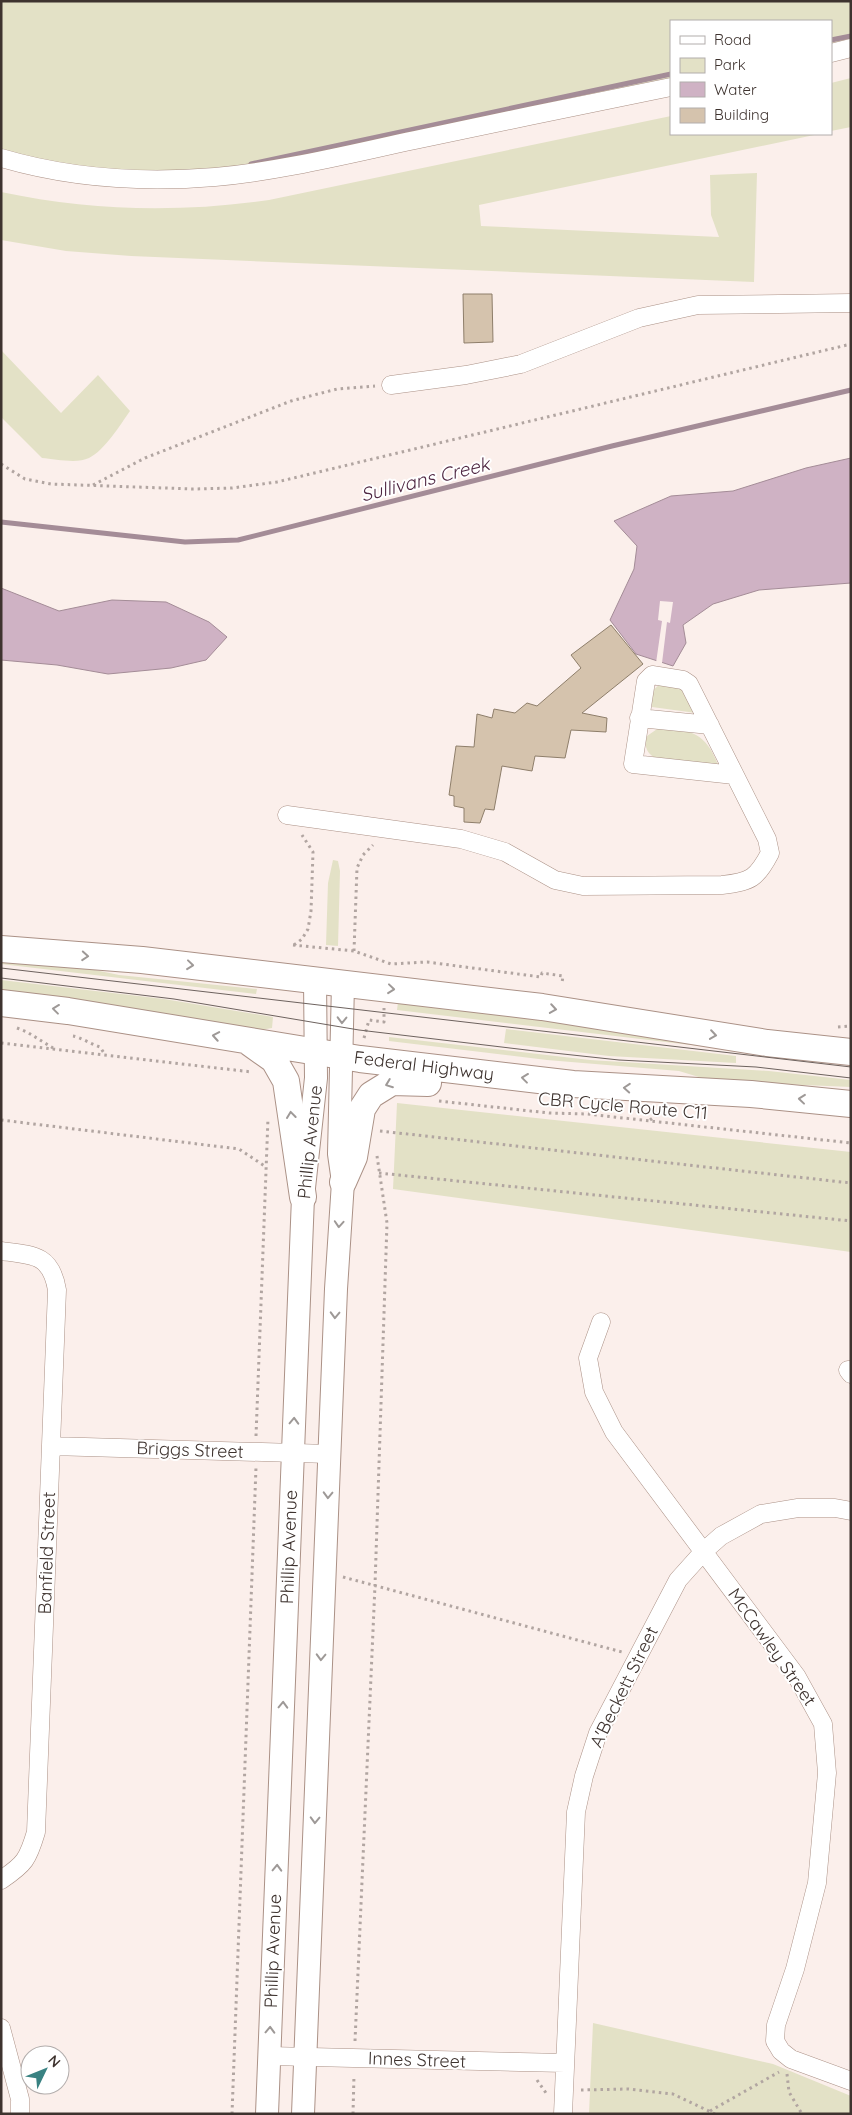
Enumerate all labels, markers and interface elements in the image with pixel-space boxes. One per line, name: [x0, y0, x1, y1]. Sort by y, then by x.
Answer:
legend: [670, 20, 832, 135]
text: Road: [714, 30, 751, 49]
text: Park: [714, 55, 746, 74]
text: Water: [714, 80, 757, 99]
text: Building: [714, 105, 769, 124]
water label: Sullivans Creek: [358, 451, 494, 507]
one-way arrow: [81, 950, 89, 961]
one-way arrow: [187, 959, 195, 970]
one-way arrow: [388, 983, 396, 994]
one-way arrow: [548, 1003, 557, 1013]
one-way arrow: [51, 1004, 59, 1015]
one-way arrow: [337, 1017, 347, 1025]
one-way arrow: [709, 1029, 717, 1039]
one-way arrow: [211, 1032, 220, 1042]
street label: Federal Highway: [353, 1046, 495, 1086]
one-way arrow: [520, 1073, 528, 1084]
one-way arrow: [385, 1078, 394, 1088]
one-way arrow: [623, 1083, 631, 1094]
street label: Phillip Avenue: [292, 1084, 327, 1200]
street label: CBR Cycle Route C11: [537, 1087, 709, 1124]
one-way arrow: [798, 1094, 806, 1105]
one-way arrow: [286, 1110, 297, 1118]
one-way arrow: [333, 1220, 344, 1228]
one-way arrow: [329, 1312, 340, 1320]
one-way arrow: [289, 1416, 300, 1424]
street label: Briggs Street: [136, 1436, 244, 1463]
street label: Phillip Avenue: [275, 1489, 302, 1605]
street label: Banfield Street: [33, 1491, 60, 1615]
one-way arrow: [322, 1491, 333, 1499]
street label: McCawley Street: [723, 1583, 822, 1710]
street label: A'Beckett Street: [584, 1622, 663, 1751]
one-way arrow: [316, 1654, 326, 1662]
one-way arrow: [278, 1701, 288, 1709]
one-way arrow: [309, 1816, 320, 1824]
one-way arrow: [271, 1863, 282, 1871]
street label: Phillip Avenue: [259, 1893, 286, 2009]
one-way arrow: [265, 2026, 275, 2034]
north arrow: [20, 2045, 70, 2095]
street label: Innes Street: [368, 2046, 466, 2073]
text: N: [44, 2051, 65, 2071]

